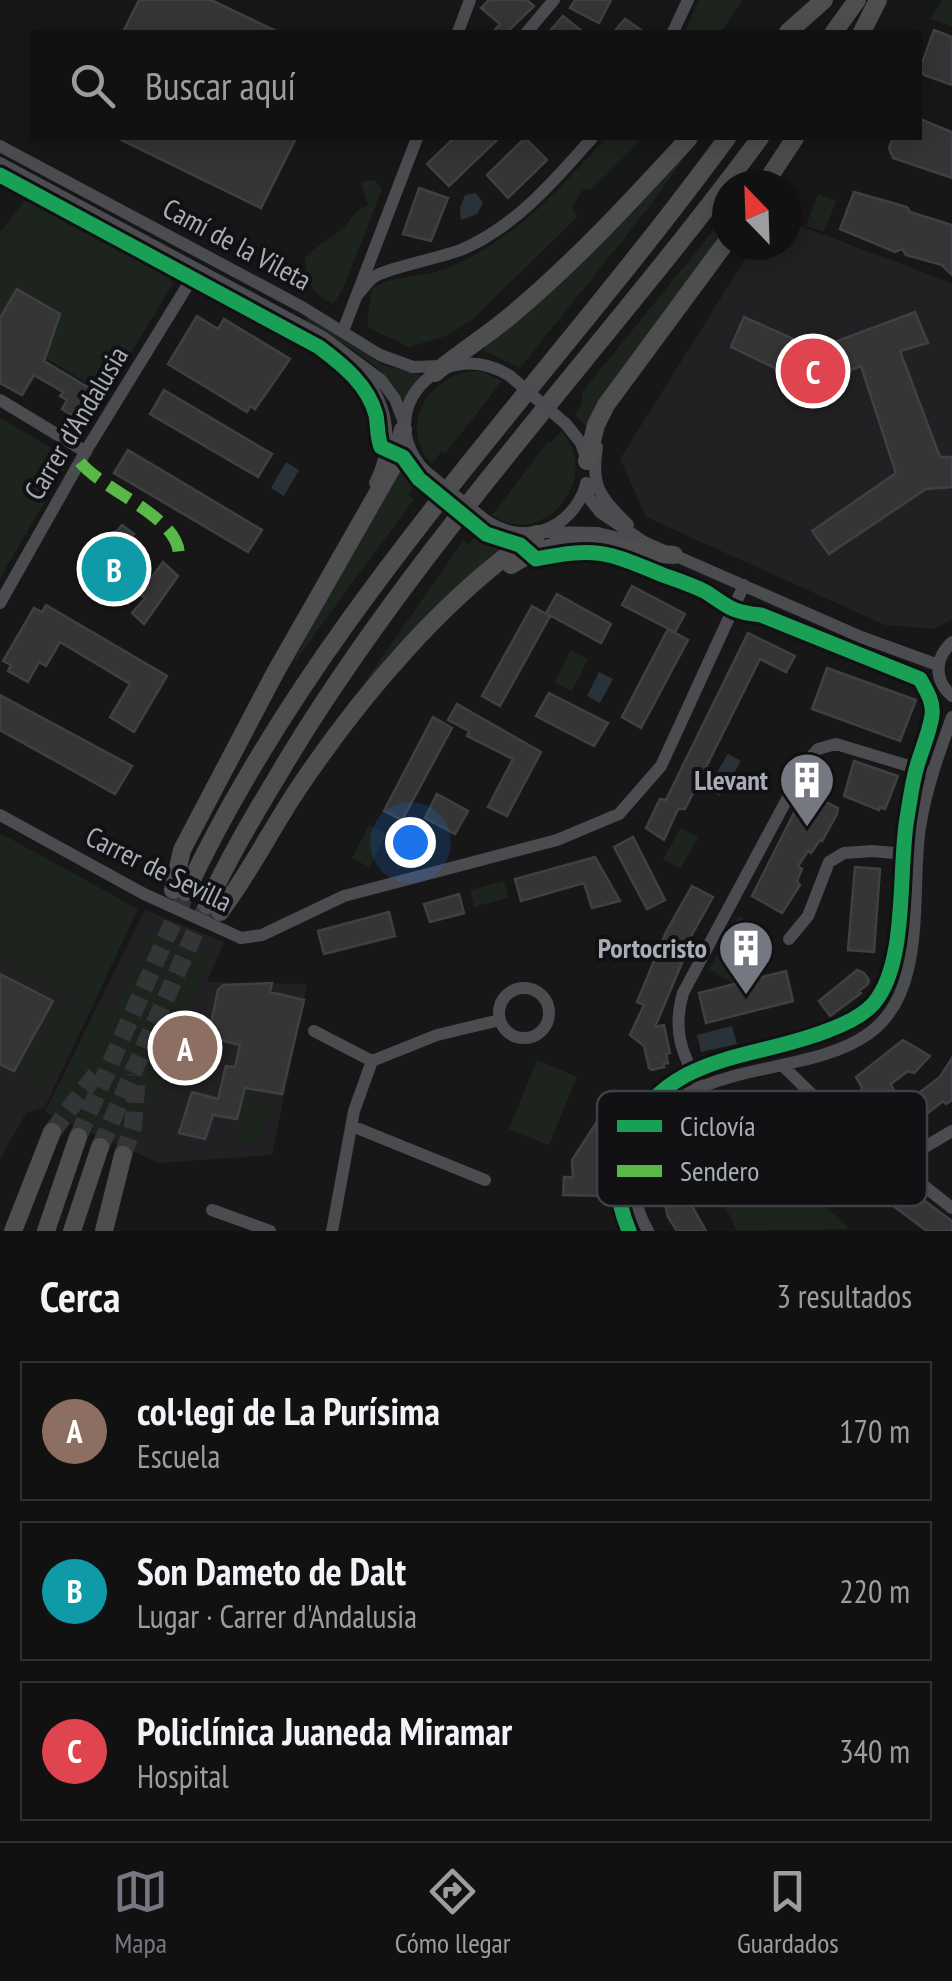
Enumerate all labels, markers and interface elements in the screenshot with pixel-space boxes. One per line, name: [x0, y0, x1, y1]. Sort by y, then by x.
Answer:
search box: [30, 30, 922, 140]
icon: search: [65, 58, 120, 113]
text: Buscar aquí: [145, 61, 296, 110]
north arrow: [712, 170, 802, 260]
street label: Camí de la Vileta: [157, 189, 318, 298]
pin: C: [780, 334, 846, 408]
street label: Carrer d'Andalusia: [15, 339, 136, 506]
pin: B: [82, 532, 146, 606]
building icon: Llevant: [777, 750, 837, 829]
place label: Llevant: [694, 761, 768, 798]
street label: Carrer de Sevilla: [80, 817, 238, 920]
your location: [385, 817, 436, 868]
building icon: Portocristo: [716, 918, 776, 997]
place label: Portocristo: [598, 929, 707, 966]
pin: A: [152, 1010, 218, 1086]
legend: [597, 1091, 927, 1206]
text: Ciclovía: [680, 1107, 755, 1144]
text: Sendero: [680, 1152, 759, 1189]
text: Cerca: [40, 1269, 120, 1324]
text: 3 resultados: [777, 1275, 912, 1317]
text: col·legi de La Purísima: [137, 1386, 440, 1435]
text: A: [66, 1410, 83, 1452]
text: 170 m: [839, 1410, 910, 1452]
text: Escuela: [137, 1435, 220, 1477]
text: Son Dameto de Dalt: [137, 1546, 406, 1595]
text: B: [67, 1570, 82, 1612]
text: 220 m: [839, 1570, 910, 1612]
text: Lugar · Carrer d'Andalusia: [137, 1595, 417, 1637]
text: Policlínica Juaneda Miramar: [137, 1706, 512, 1755]
text: C: [67, 1730, 82, 1772]
text: 340 m: [839, 1730, 910, 1772]
text: Hospital: [137, 1755, 229, 1797]
tab: Mapa: [113, 1864, 168, 1961]
tab: Cómo llegar: [395, 1864, 510, 1961]
tab: Guardados: [737, 1864, 839, 1961]

